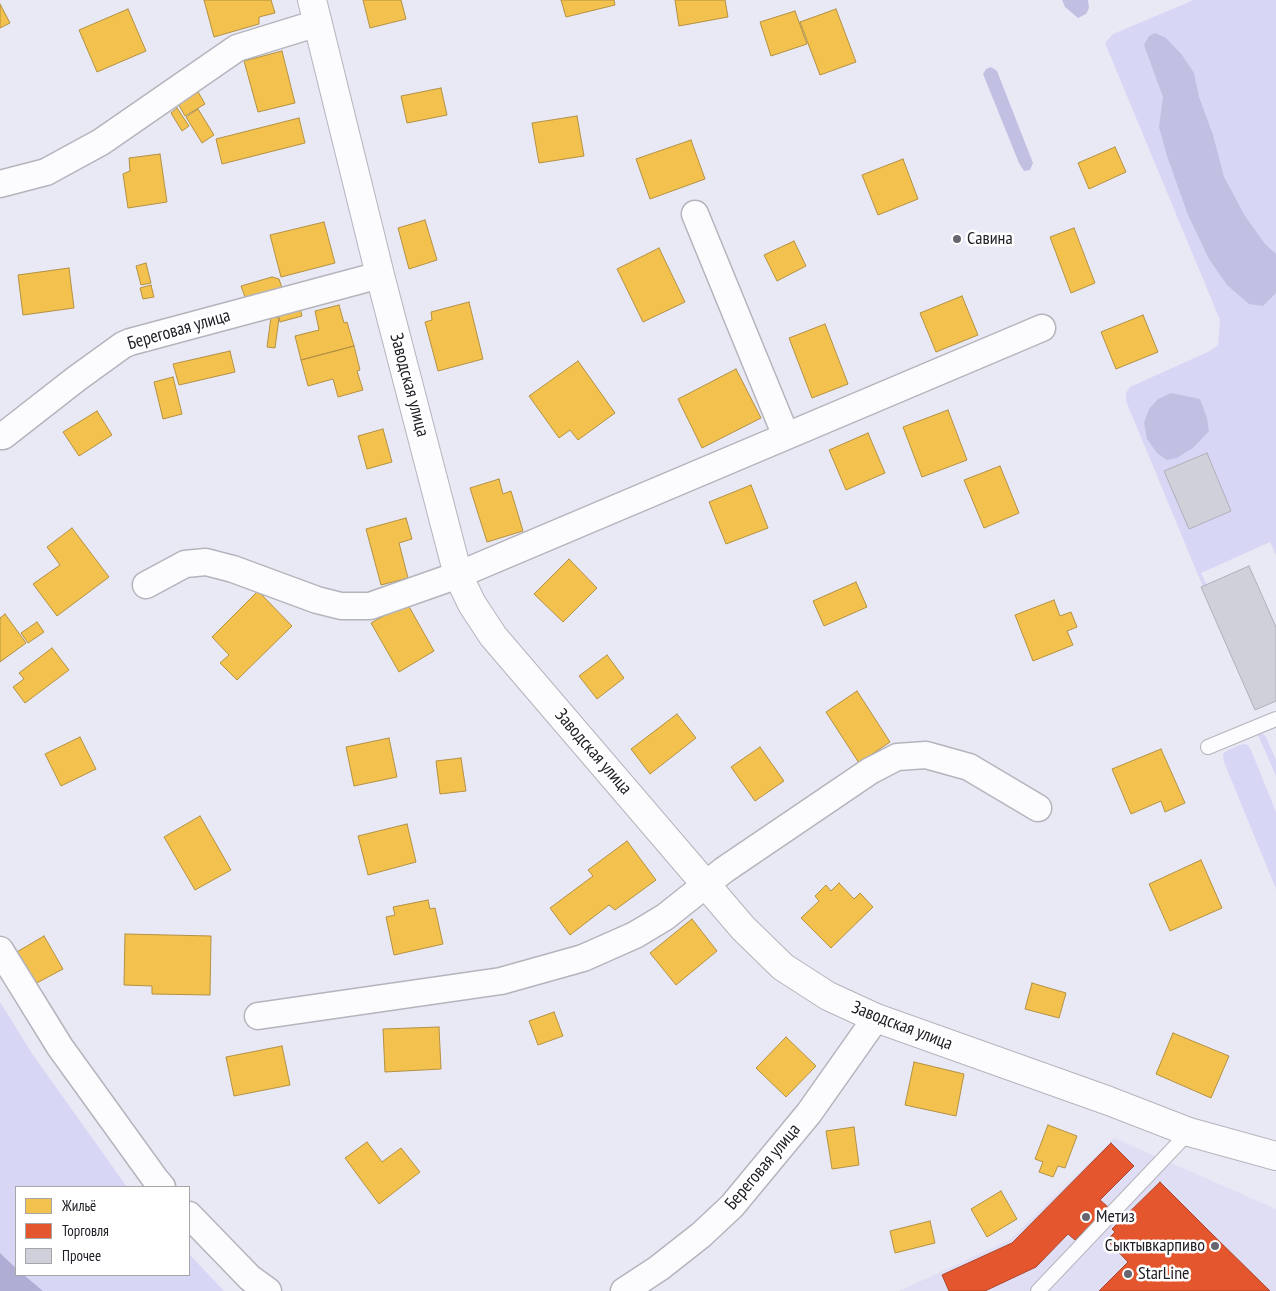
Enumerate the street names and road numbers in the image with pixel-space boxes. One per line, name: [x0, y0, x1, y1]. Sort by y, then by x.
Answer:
street label: Береговая улица: [125, 305, 233, 355]
street label: Заводская улица: [385, 331, 433, 439]
street label: Заводская улица: [550, 705, 636, 799]
street label: Заводская улица: [849, 997, 955, 1055]
street label: Береговая улица: [721, 1120, 805, 1214]

